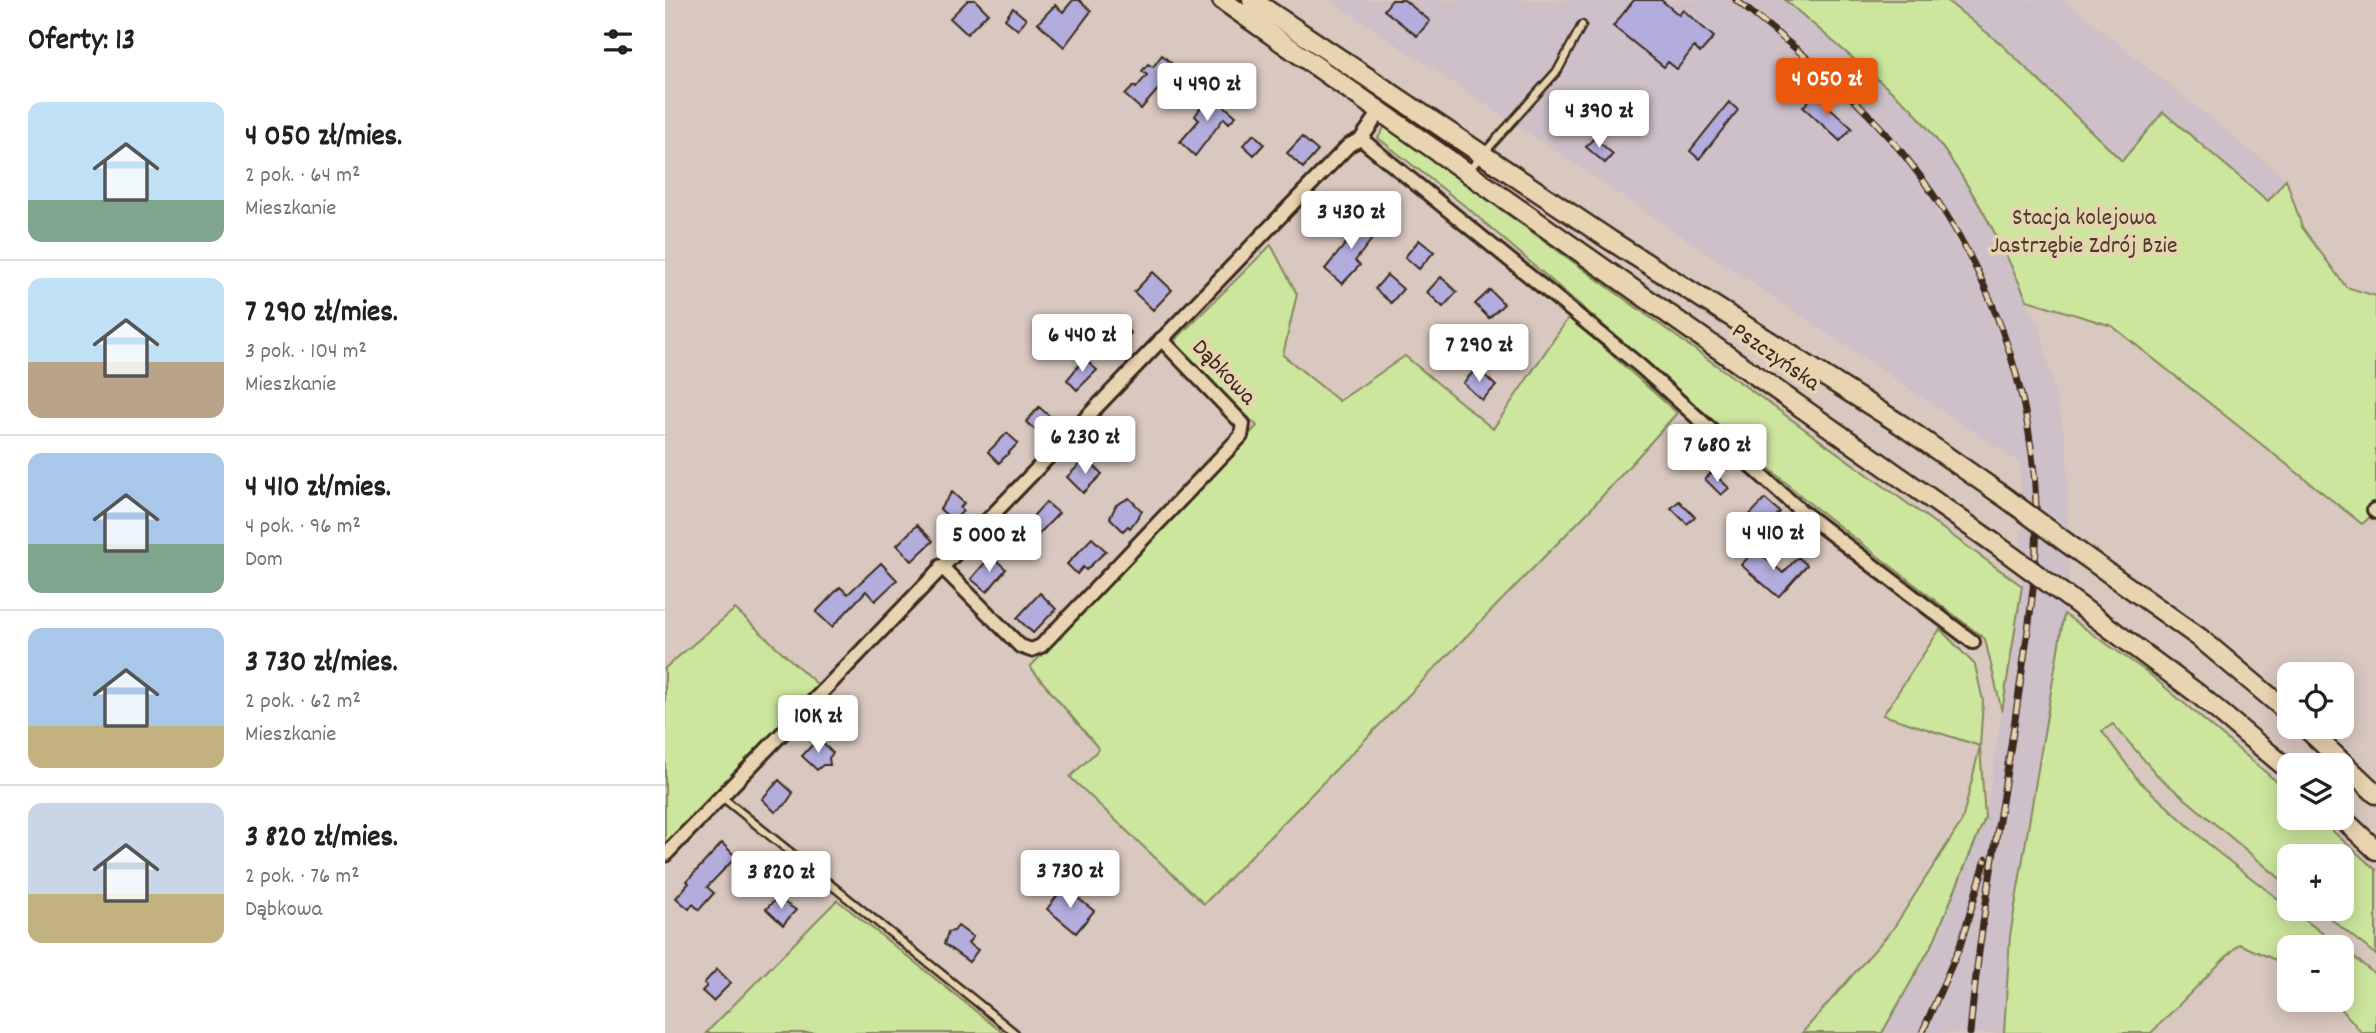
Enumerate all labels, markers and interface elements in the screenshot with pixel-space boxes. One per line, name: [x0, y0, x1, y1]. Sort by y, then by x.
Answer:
text: Oferty: 13: [28, 21, 135, 64]
icon: filters: [599, 23, 637, 61]
pin: 4 050 zł: [1755, 58, 1899, 118]
pin: 4 490 zł: [1135, 64, 1279, 123]
text: 4 050 zł: [1792, 64, 1862, 97]
text: 4 490 zł: [1173, 69, 1241, 102]
pin: 4 390 zł: [1527, 90, 1671, 150]
text: 4 390 zł: [1565, 96, 1633, 129]
text: 4 050 zł/mies.: [245, 117, 402, 160]
icon: home: [84, 130, 168, 214]
text: 2 pok. · 64 m²: [245, 160, 360, 193]
pin: 3 430 zł: [1279, 191, 1423, 251]
text: Mieszkanie: [245, 193, 336, 226]
text: 3 430 zł: [1317, 197, 1385, 230]
park label: Stacja kolejowa Jastrzębie Zdrój Bzie: [1990, 202, 2178, 264]
text: 7 290 zł/mies.: [245, 293, 398, 336]
icon: home: [84, 306, 168, 390]
pin: 6 440 zł: [1010, 314, 1154, 374]
street label: Pszczyńska: [1724, 315, 1827, 401]
text: 6 440 zł: [1048, 320, 1116, 353]
pin: 7 290 zł: [1407, 324, 1551, 384]
text: 7 290 zł: [1445, 330, 1513, 363]
street label: Dąbkowa: [1183, 332, 1264, 414]
text: 3 pok. · 104 m²: [245, 336, 367, 369]
text: Mieszkanie: [245, 369, 336, 402]
pin: 6 230 zł: [1013, 416, 1157, 476]
text: 6 230 zł: [1050, 422, 1120, 455]
pin: 7 680 zł: [1645, 424, 1789, 484]
text: 7 680 zł: [1684, 430, 1750, 463]
text: 4 410 zł/mies.: [245, 468, 391, 511]
icon: home: [84, 481, 168, 565]
text: 4 pok. · 96 m²: [245, 511, 361, 544]
pin: 4 410 zł: [1701, 512, 1845, 572]
pin: 5 000 zł: [917, 514, 1061, 574]
text: 4 410 zł: [1742, 518, 1804, 551]
text: 5 000 zł: [952, 520, 1026, 553]
text: Dom: [245, 544, 283, 577]
text: 3 730 zł/mies.: [245, 643, 398, 686]
icon: home: [84, 656, 168, 740]
map controls: [2277, 662, 2354, 1012]
button: locate: [2277, 662, 2354, 739]
text: 2 pok. · 62 m²: [245, 686, 361, 719]
pin: 10K zł: [761, 696, 875, 755]
text: 10K zł: [794, 701, 842, 734]
text: Mieszkanie: [245, 719, 336, 752]
button: layers: [2277, 753, 2354, 830]
text: 3 820 zł/mies.: [245, 818, 398, 861]
icon: home: [84, 831, 168, 915]
button: +: [2277, 844, 2354, 921]
pin: 3 730 zł: [998, 850, 1142, 910]
pin: 3 820 zł: [709, 852, 853, 911]
text: 3 730 zł: [1037, 856, 1103, 889]
text: 3 820 zł: [747, 857, 815, 890]
text: 2 pok. · 76 m²: [245, 861, 360, 894]
text: Dąbkowa: [245, 894, 322, 927]
button: −: [2277, 935, 2354, 1012]

